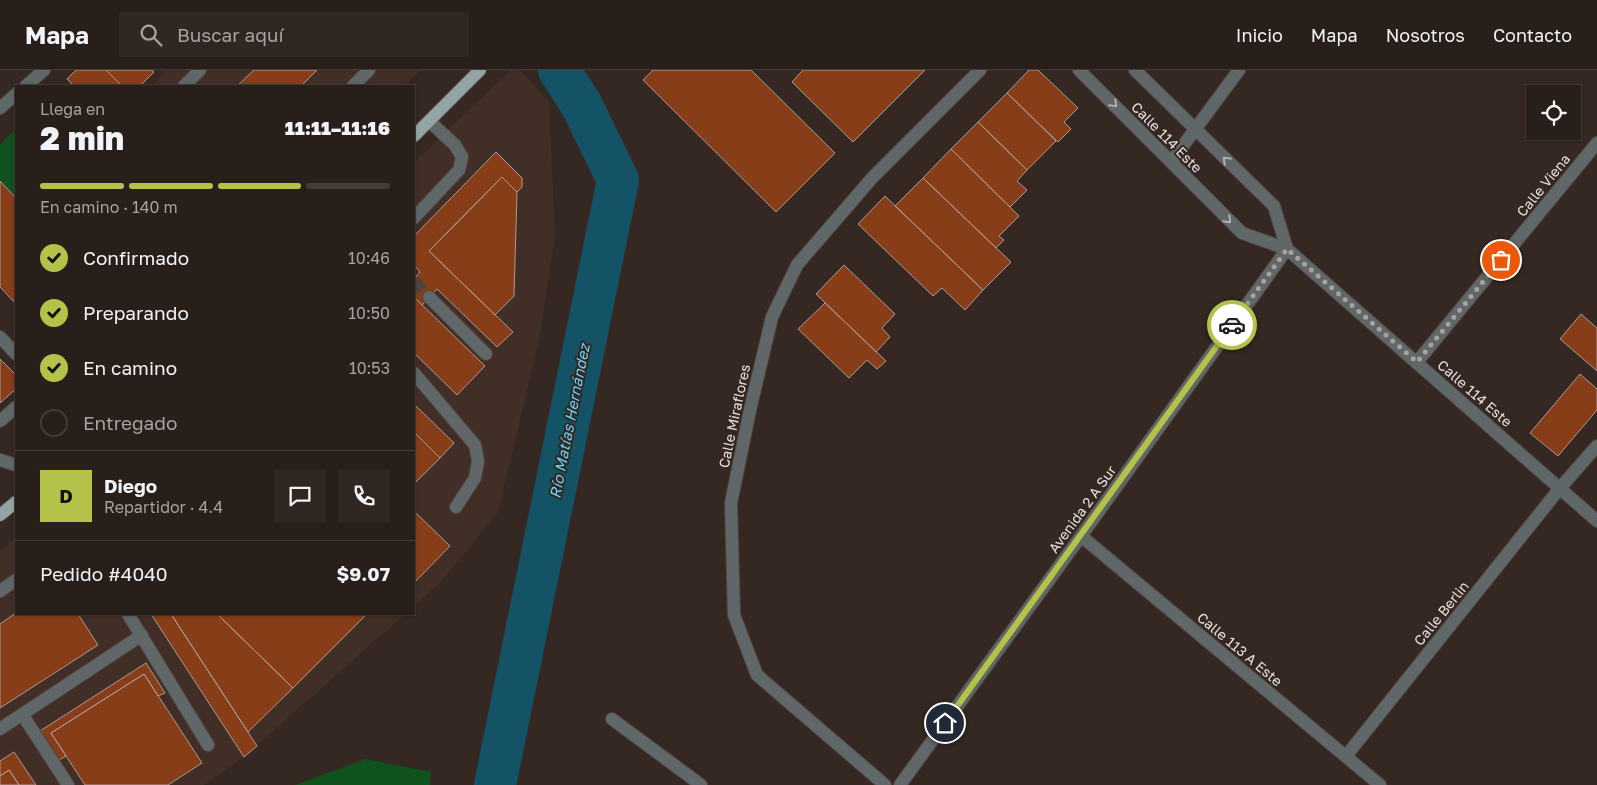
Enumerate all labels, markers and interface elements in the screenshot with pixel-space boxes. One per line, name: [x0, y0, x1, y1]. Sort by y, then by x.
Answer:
search box: [119, 12, 469, 57]
text: Mapa: [25, 20, 89, 49]
icon: search: [137, 21, 165, 49]
text: Buscar aquí: [177, 23, 284, 46]
text: Inicio: [1236, 24, 1283, 46]
text: Mapa: [1311, 24, 1358, 46]
text: Nosotros: [1386, 24, 1465, 46]
text: Contacto: [1493, 24, 1572, 46]
map controls: [1526, 85, 1581, 140]
button: locate: [1526, 85, 1581, 140]
street label: Calle 114 Este: [1128, 98, 1206, 176]
text: Llega en: [40, 99, 105, 119]
one-way arrow: [1108, 99, 1117, 108]
text: 11:11–11:16: [285, 116, 390, 139]
text: 2 min: [40, 119, 124, 157]
street label: Calle Viena: [1513, 150, 1573, 220]
one-way arrow: [1223, 157, 1232, 166]
text: En camino · 140 m: [40, 197, 178, 217]
one-way arrow: [1222, 214, 1231, 223]
pin: [1480, 239, 1522, 281]
icon: check: [40, 244, 68, 272]
text: Confirmado: [83, 246, 189, 269]
icon: bag: [1487, 246, 1515, 274]
text: 10:46: [348, 248, 390, 268]
icon: check: [40, 299, 68, 327]
courier: [1207, 300, 1257, 350]
text: Preparando: [83, 301, 189, 324]
text: 10:50: [348, 303, 390, 323]
icon: car: [1218, 311, 1246, 339]
water label: Río Matías Hernández: [545, 341, 593, 500]
icon: check: [40, 354, 68, 382]
text: En camino: [83, 356, 177, 379]
street label: Calle 114 Este: [1434, 356, 1516, 430]
text: 10:53: [349, 358, 390, 378]
street label: Calle Miraflores: [715, 363, 753, 469]
text: Entregado: [83, 411, 177, 434]
street label: Avenida 2 A Sur: [1045, 462, 1120, 556]
button: chat: [274, 470, 326, 522]
button: phone: [338, 470, 390, 522]
text: Diego: [104, 474, 157, 497]
text: D: [59, 484, 73, 507]
text: Repartidor · 4.4: [104, 497, 223, 517]
text: Pedido #4040: [40, 562, 168, 585]
text: $9.07: [336, 562, 390, 585]
street label: Calle Berlin: [1410, 577, 1472, 649]
street label: Calle 113 A Este: [1194, 609, 1286, 689]
pin: [924, 702, 966, 744]
icon: home: [931, 709, 959, 737]

